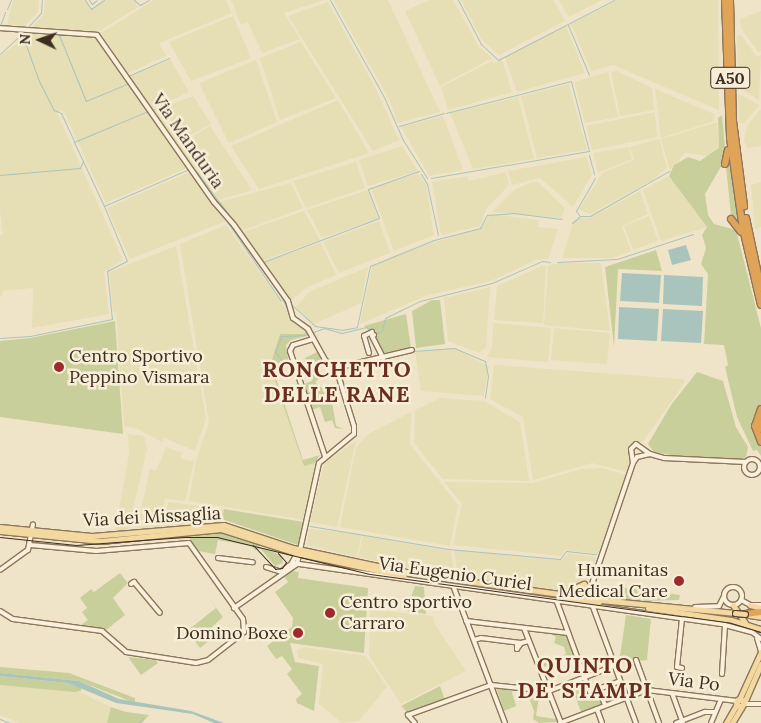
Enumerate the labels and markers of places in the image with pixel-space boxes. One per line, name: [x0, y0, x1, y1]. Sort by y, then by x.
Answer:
place label: Centro Sportivo Peppino Vismara: [69, 346, 209, 388]
marker: Centro Sportivo Peppino Vismara: [53, 361, 65, 373]
place label: Humanitas Medical Care: [558, 560, 668, 602]
marker: Humanitas Medical Care: [672, 574, 686, 588]
place label: Centro sportivo Carraro: [340, 592, 472, 634]
marker: Centro sportivo Carraro: [324, 607, 336, 619]
place label: Domino Boxe: [176, 622, 288, 644]
marker: Domino Boxe: [292, 627, 304, 639]

